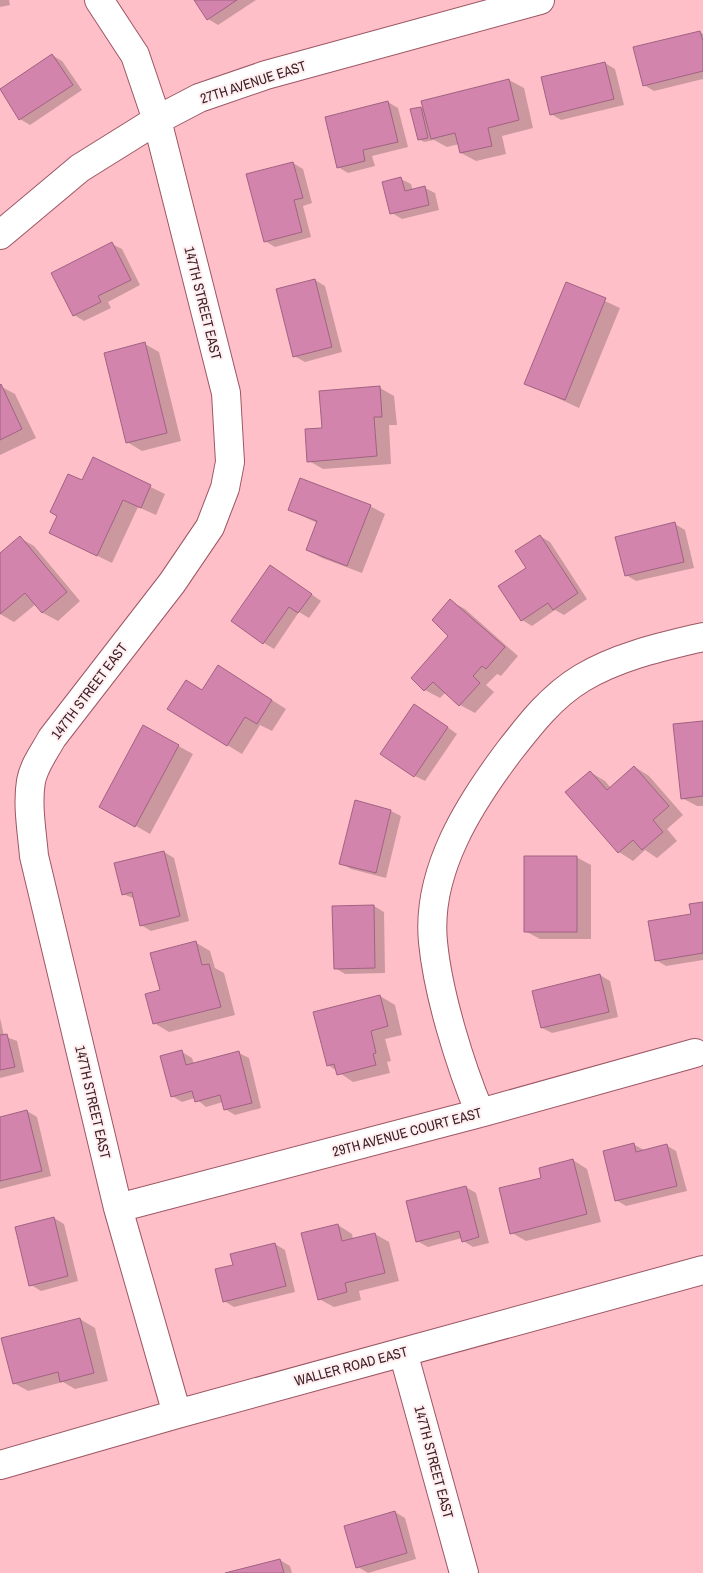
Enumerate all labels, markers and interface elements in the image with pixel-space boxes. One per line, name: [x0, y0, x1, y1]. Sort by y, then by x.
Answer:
street label: 27TH AVENUE EAST: [198, 56, 308, 108]
street label: 147TH STREET EAST: [180, 245, 226, 361]
street label: 147TH STREET EAST: [47, 639, 131, 743]
street label: 147TH STREET EAST: [71, 1044, 115, 1160]
street label: 29TH AVENUE COURT EAST: [330, 1103, 484, 1161]
street label: WALLER ROAD EAST: [292, 1342, 410, 1390]
street label: 147TH STREET EAST: [410, 1404, 458, 1520]

